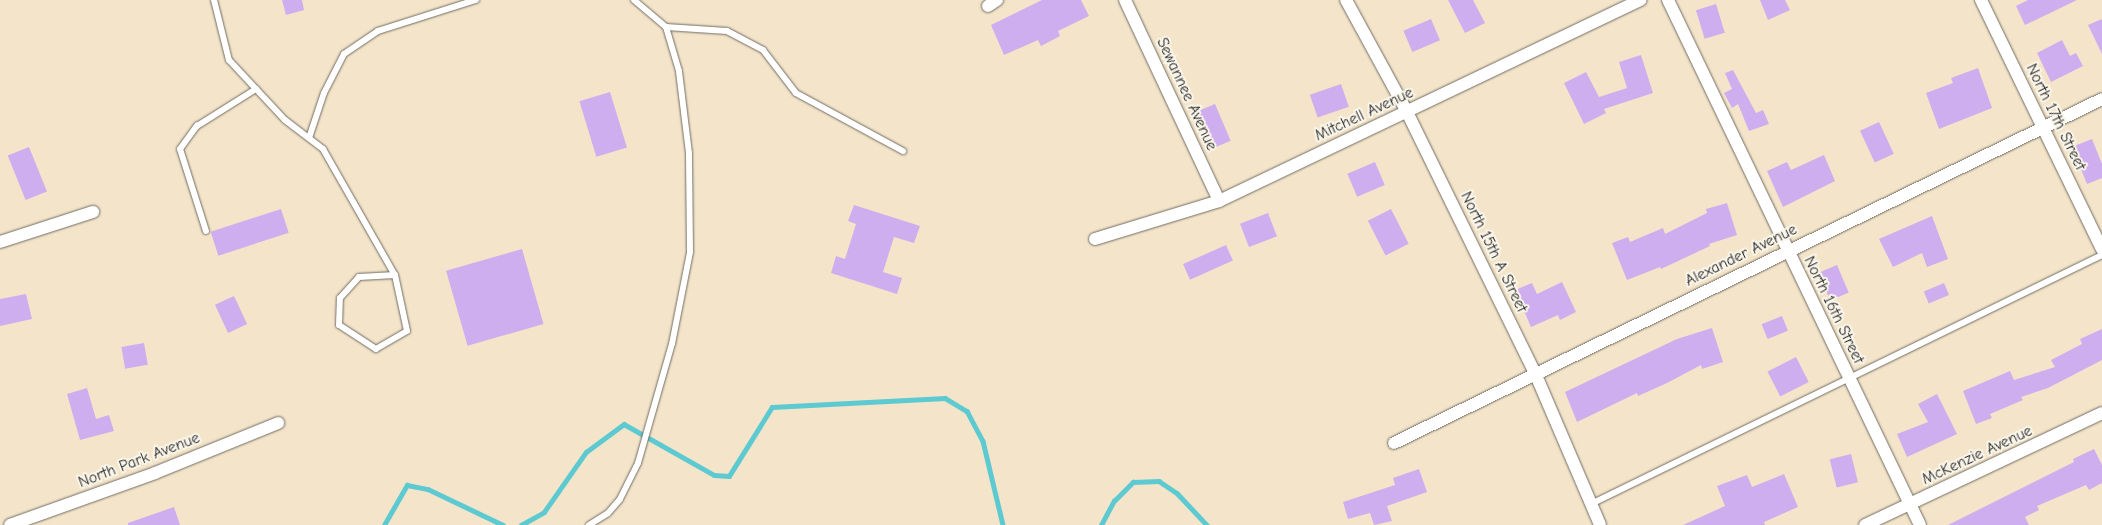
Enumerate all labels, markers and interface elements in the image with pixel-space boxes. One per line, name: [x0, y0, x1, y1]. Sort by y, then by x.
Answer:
street label: Sewannee Avenue: [1152, 35, 1222, 153]
street label: North 17th Street: [2022, 61, 2090, 173]
street label: Mitchell Avenue: [1312, 83, 1416, 145]
street label: North 15th A Street: [1456, 188, 1532, 316]
street label: Alexander Avenue: [1682, 220, 1800, 290]
street label: North 16th Street: [1800, 253, 1868, 367]
street label: McKenzie Avenue: [1919, 421, 2035, 489]
street label: North Park Avenue: [76, 428, 202, 492]

